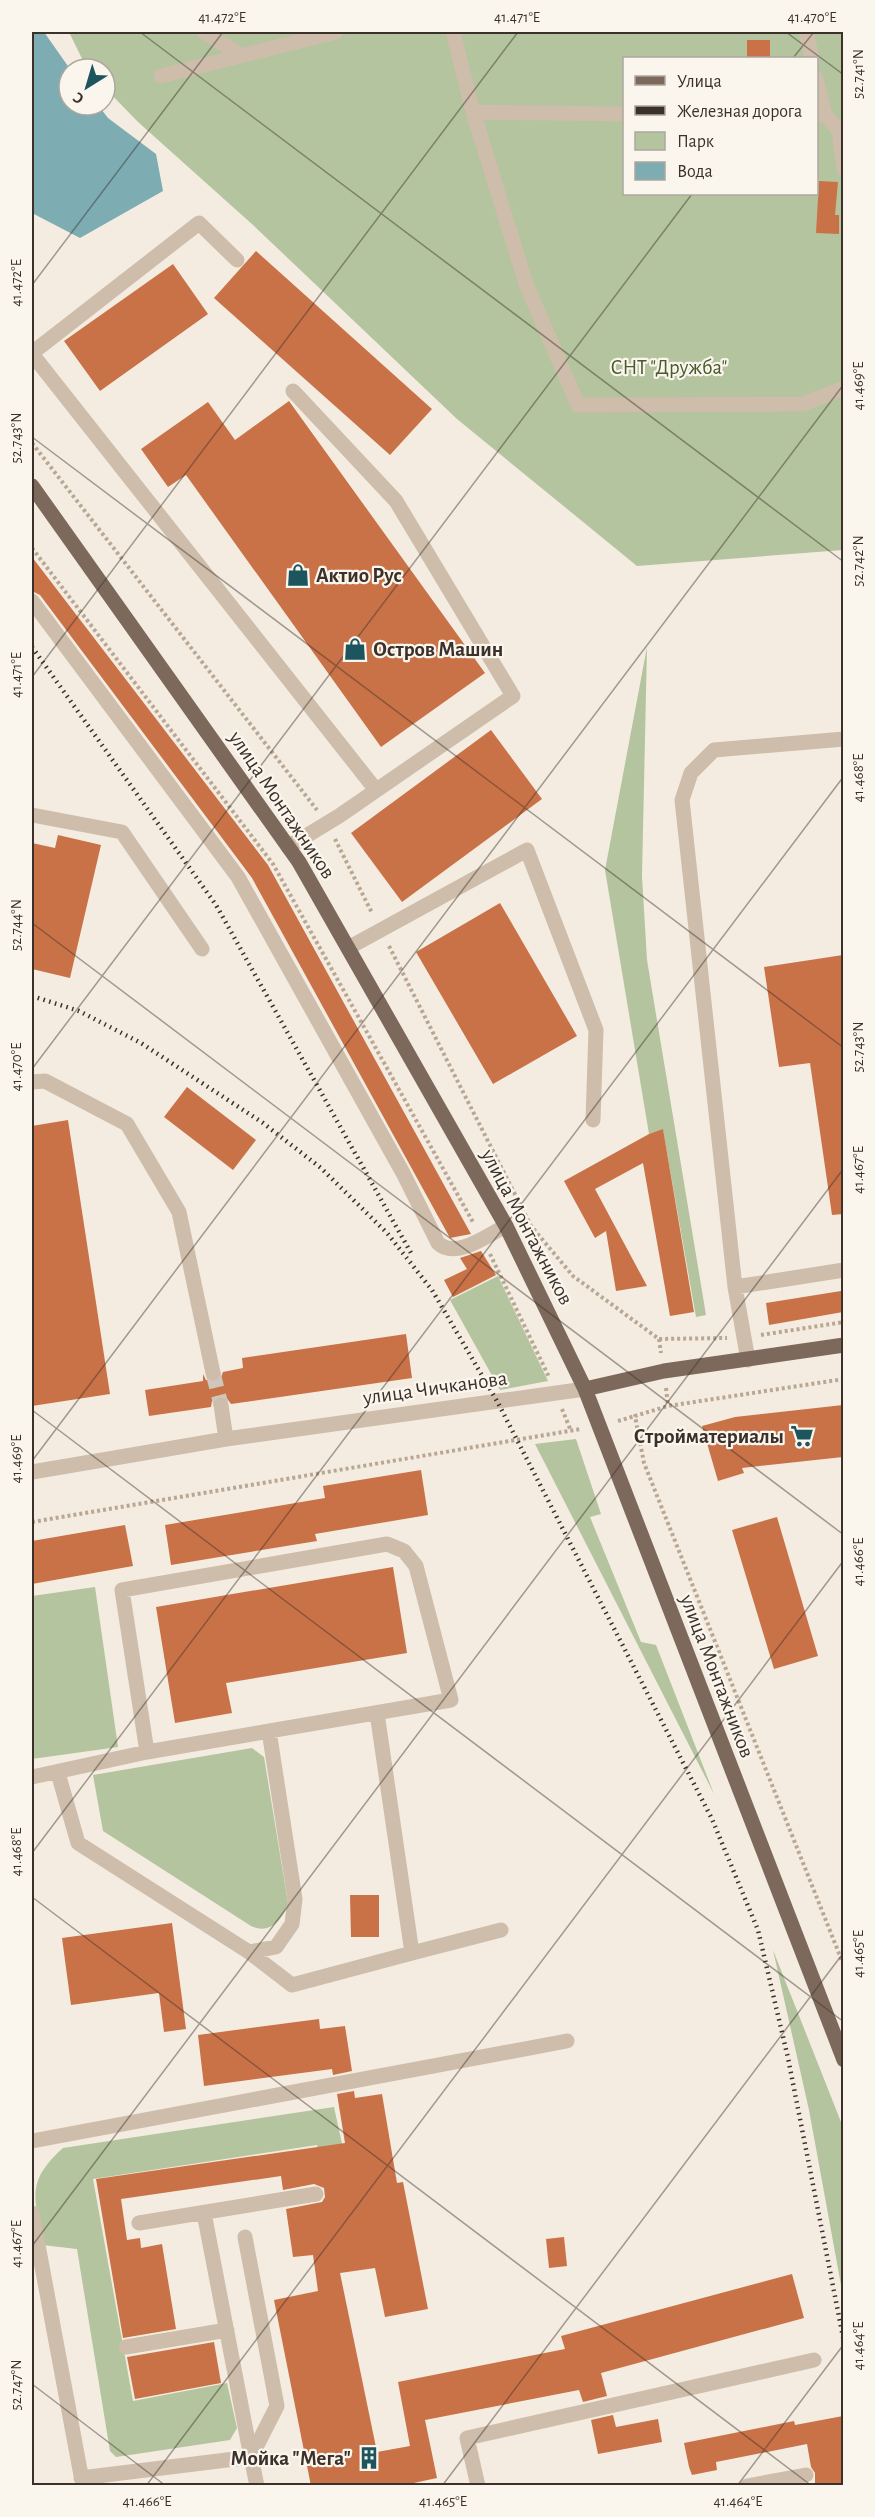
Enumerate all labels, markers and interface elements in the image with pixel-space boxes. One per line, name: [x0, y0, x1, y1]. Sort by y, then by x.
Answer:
text: 41.472°E: [198, 10, 246, 25]
text: 41.471°E: [494, 10, 540, 25]
text: 41.470°E: [788, 10, 836, 25]
text: 52.741°N: [851, 49, 866, 99]
north arrow: [57, 57, 117, 117]
legend: [623, 57, 818, 195]
text: Улица: [677, 73, 722, 91]
text: С: [70, 89, 87, 107]
text: Железная дорога: [677, 103, 802, 121]
text: Парк: [677, 133, 715, 151]
text: Вода: [677, 163, 713, 181]
text: 41.472°E: [9, 259, 24, 307]
park label: СНТ "Дружба": [611, 357, 727, 378]
text: 41.469°E: [851, 362, 866, 410]
text: 52.743°N: [9, 413, 24, 463]
text: 52.742°N: [851, 535, 866, 587]
shop icon: Актио Рус: [285, 562, 311, 588]
place label: Актио Рус: [316, 565, 402, 586]
shop icon: Остров Машин: [342, 636, 368, 662]
place label: Остров Машин: [373, 639, 503, 660]
text: 41.471°E: [9, 652, 24, 698]
street label: улица Монтажников: [224, 727, 339, 883]
text: 41.468°E: [851, 754, 866, 802]
text: 52.744°N: [9, 899, 24, 951]
text: 52.743°N: [851, 1022, 866, 1072]
text: 41.470°E: [9, 1043, 24, 1091]
street label: улица Монтажников: [477, 1145, 577, 1308]
text: 41.467°E: [851, 1146, 866, 1194]
street label: улица Чичканова: [361, 1367, 509, 1409]
supermarket icon: Стройматериалы: [789, 1423, 815, 1449]
place label: Стройматериалы: [634, 1426, 784, 1447]
text: 41.469°E: [9, 1435, 24, 1483]
text: 41.466°E: [851, 1538, 866, 1586]
street label: улица Монтажников: [676, 1591, 758, 1760]
text: 41.468°E: [9, 1828, 24, 1876]
text: 41.465°E: [851, 1930, 866, 1978]
text: 41.467°E: [9, 2220, 24, 2268]
text: 41.464°E: [851, 2322, 866, 2370]
text: 52.747°N: [9, 2360, 24, 2410]
building icon: Мойка "Мега": [356, 2445, 382, 2471]
place label: Мойка "Мега": [231, 2448, 351, 2469]
text: 41.466°E: [123, 2494, 171, 2509]
text: 41.465°E: [419, 2494, 467, 2509]
text: 41.464°E: [714, 2494, 762, 2509]

